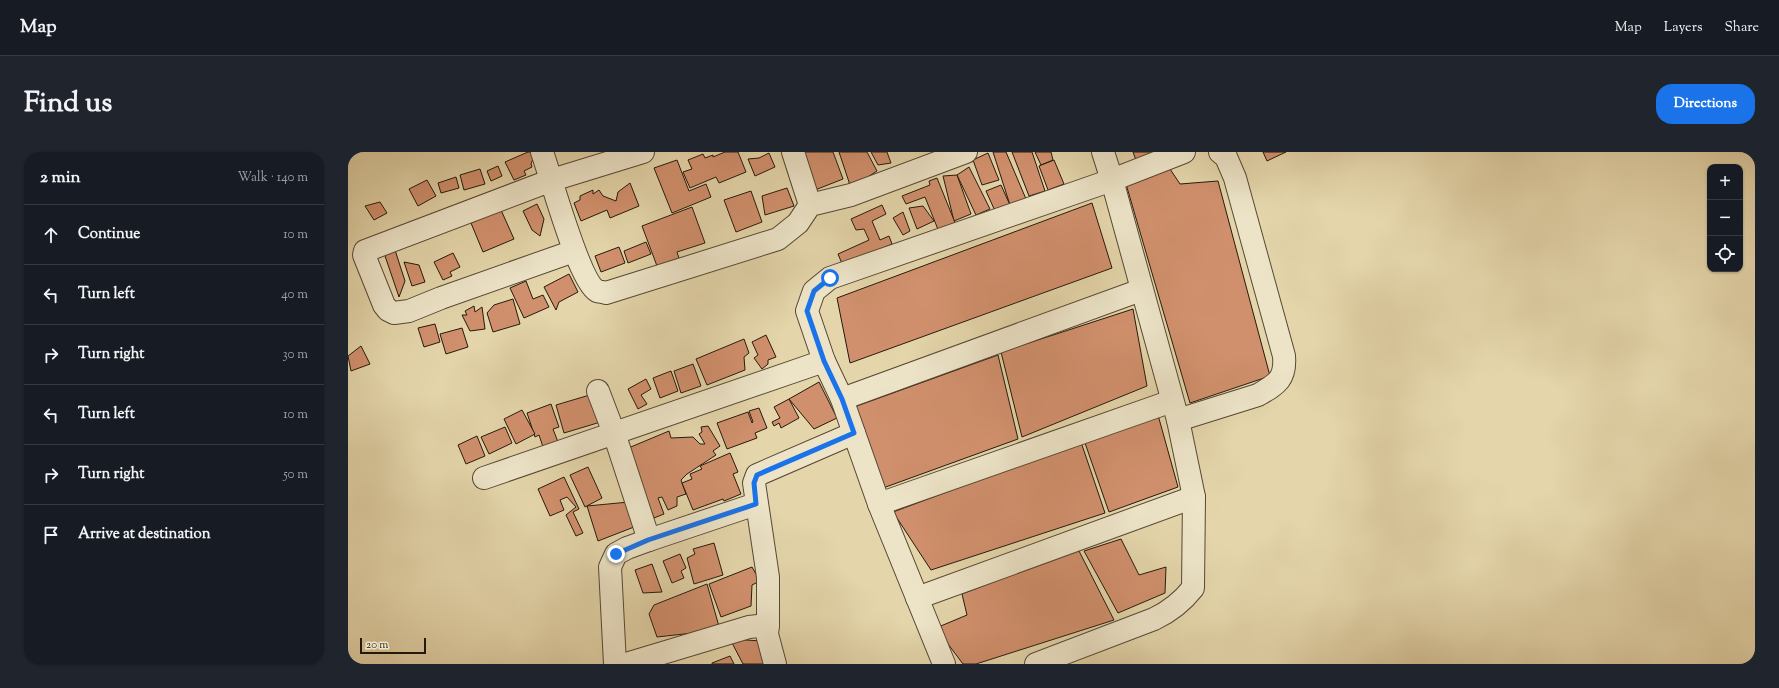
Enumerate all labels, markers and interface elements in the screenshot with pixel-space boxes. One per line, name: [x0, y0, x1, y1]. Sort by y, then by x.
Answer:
text: Map: [20, 14, 57, 41]
text: Map: [1615, 18, 1642, 38]
text: Layers: [1664, 18, 1702, 38]
text: Share: [1724, 18, 1759, 38]
text: Find us: [24, 84, 112, 124]
button: Directions: [1656, 84, 1755, 124]
map controls: [1707, 164, 1743, 272]
button: +: [1707, 164, 1743, 200]
text: 2 min: [40, 166, 81, 190]
text: Walk · 140 m: [237, 169, 308, 187]
button: −: [1707, 200, 1743, 236]
icon: ahead: [40, 224, 62, 246]
text: Continue: [78, 224, 140, 245]
text: 10 m: [283, 226, 308, 244]
button: locate: [1707, 236, 1743, 272]
route start: [821, 269, 839, 287]
icon: left: [40, 284, 62, 306]
text: Turn left: [78, 284, 135, 305]
text: 40 m: [281, 286, 308, 304]
icon: right: [40, 344, 62, 366]
text: Turn right: [78, 344, 144, 365]
text: 30 m: [282, 346, 308, 364]
icon: left: [40, 404, 62, 426]
text: Turn left: [78, 404, 135, 425]
text: 10 m: [283, 406, 308, 424]
icon: right: [40, 464, 62, 486]
text: Turn right: [78, 464, 144, 485]
text: 50 m: [283, 466, 308, 484]
icon: arrive: [40, 524, 62, 546]
text: Arrive at destination: [78, 524, 211, 545]
route end: [607, 545, 625, 563]
scale bar: [360, 636, 426, 655]
text: 20 m: [366, 637, 388, 653]

